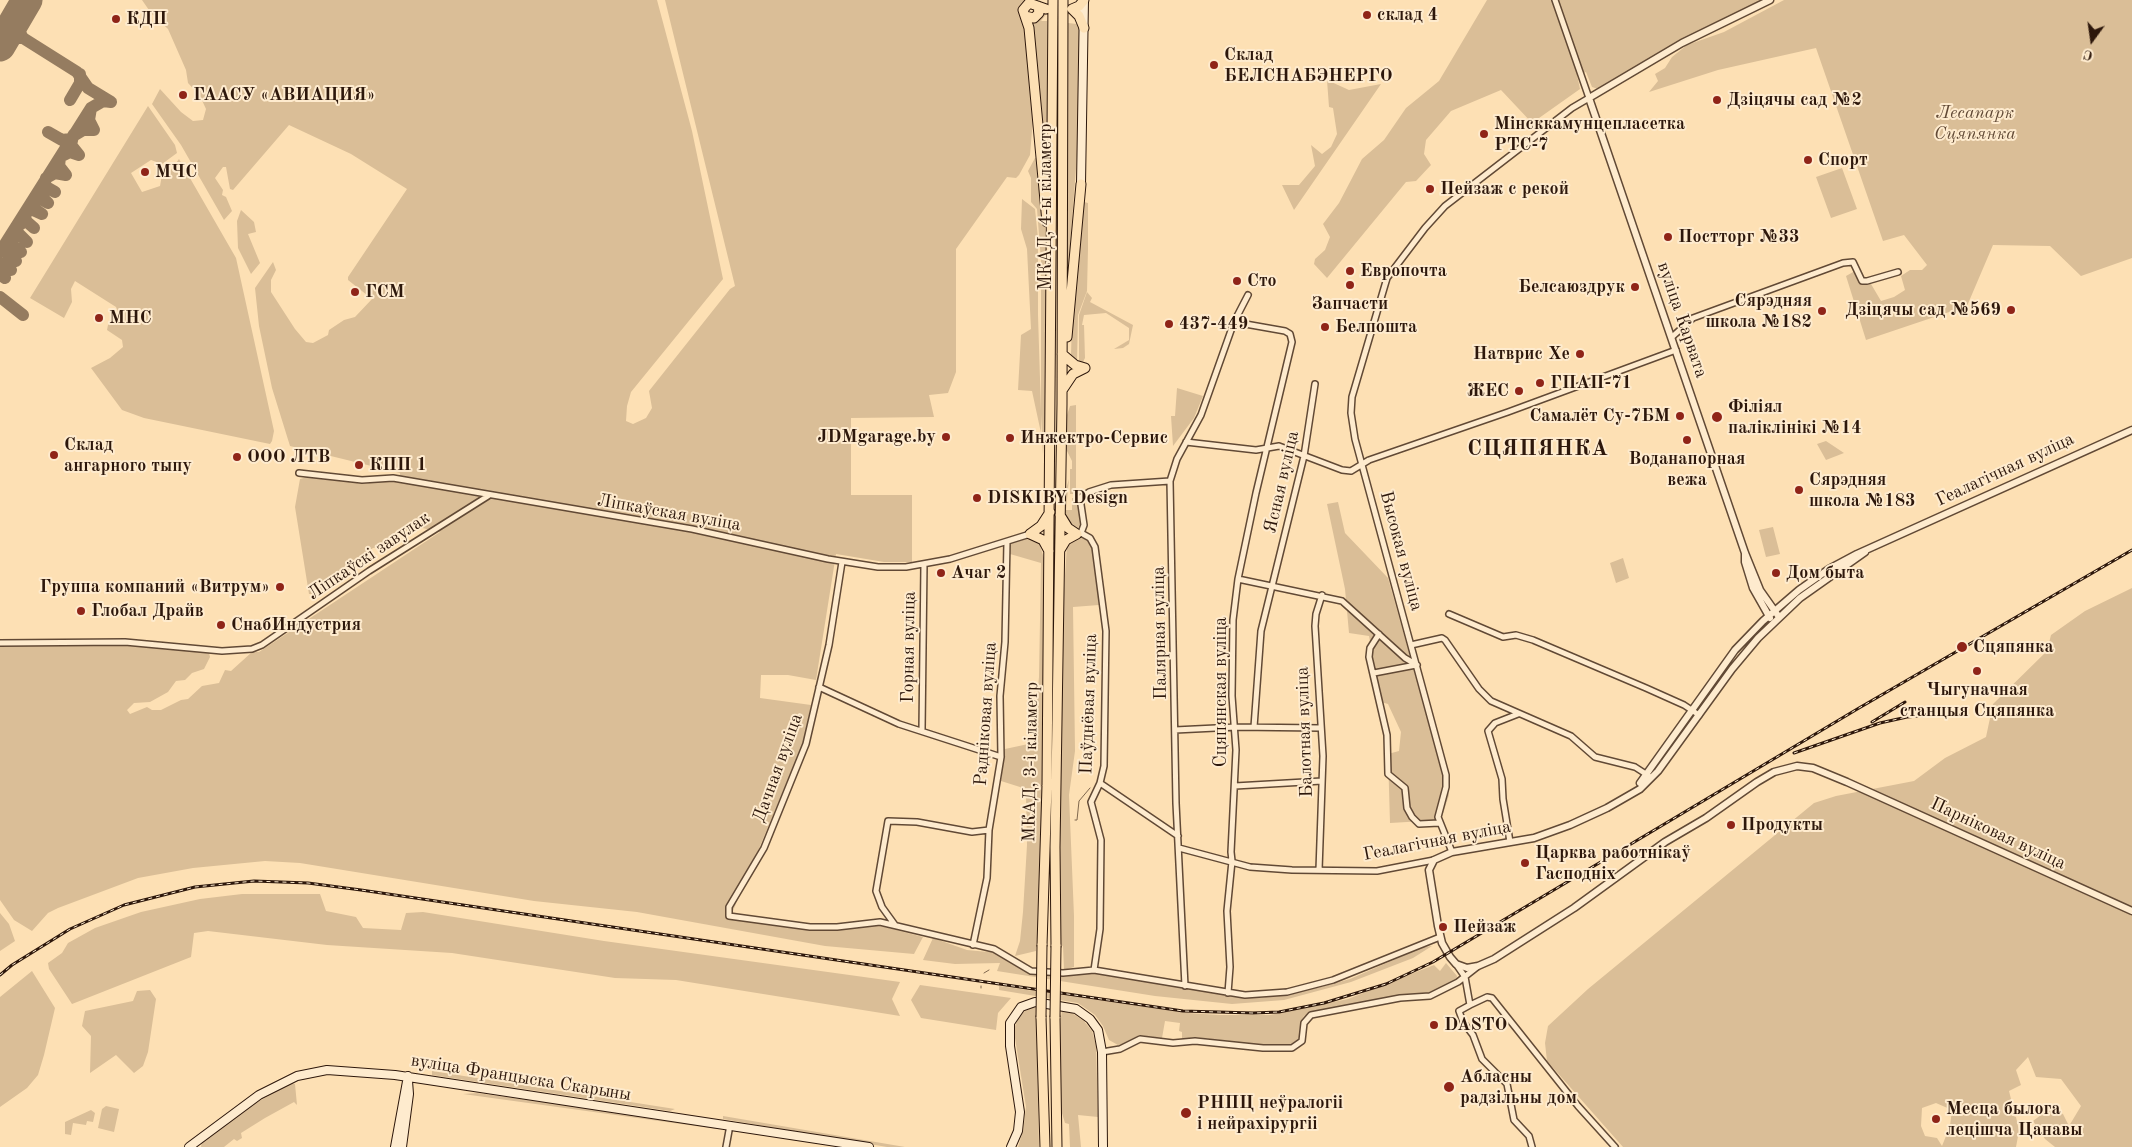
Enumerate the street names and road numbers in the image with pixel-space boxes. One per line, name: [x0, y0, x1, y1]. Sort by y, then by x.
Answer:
street label: МКАД, 4-ы кіламетр: [1035, 123, 1057, 291]
street label: вуліца Карвата: [1652, 259, 1712, 381]
street label: Геалагічная вуліца: [1932, 428, 2078, 512]
street label: Ясная вуліца: [1260, 429, 1304, 535]
street label: Высокая вуліца: [1375, 489, 1427, 613]
street label: Ліпкаўская вуліца: [596, 490, 742, 536]
street label: Ліпкаўскі завулак: [304, 507, 434, 605]
street label: Палярная вуліца: [1148, 566, 1172, 700]
street label: Горная вуліца: [897, 591, 921, 703]
street label: Сцяпянская вуліца: [1210, 617, 1232, 767]
street label: Паўднёвая вуліца: [1076, 633, 1102, 775]
street label: Радніковая вуліца: [970, 641, 1002, 787]
street label: Балотная вуліца: [1292, 666, 1318, 798]
street label: МКАД, 3-і кіламетр: [1019, 682, 1043, 842]
street label: Дачная вуліца: [748, 711, 808, 825]
street label: Парніковая вуліца: [1927, 793, 2069, 875]
street label: Геалагічная вуліца: [1361, 816, 1513, 866]
street label: вуліца Францыска Скарыны: [409, 1050, 633, 1106]

